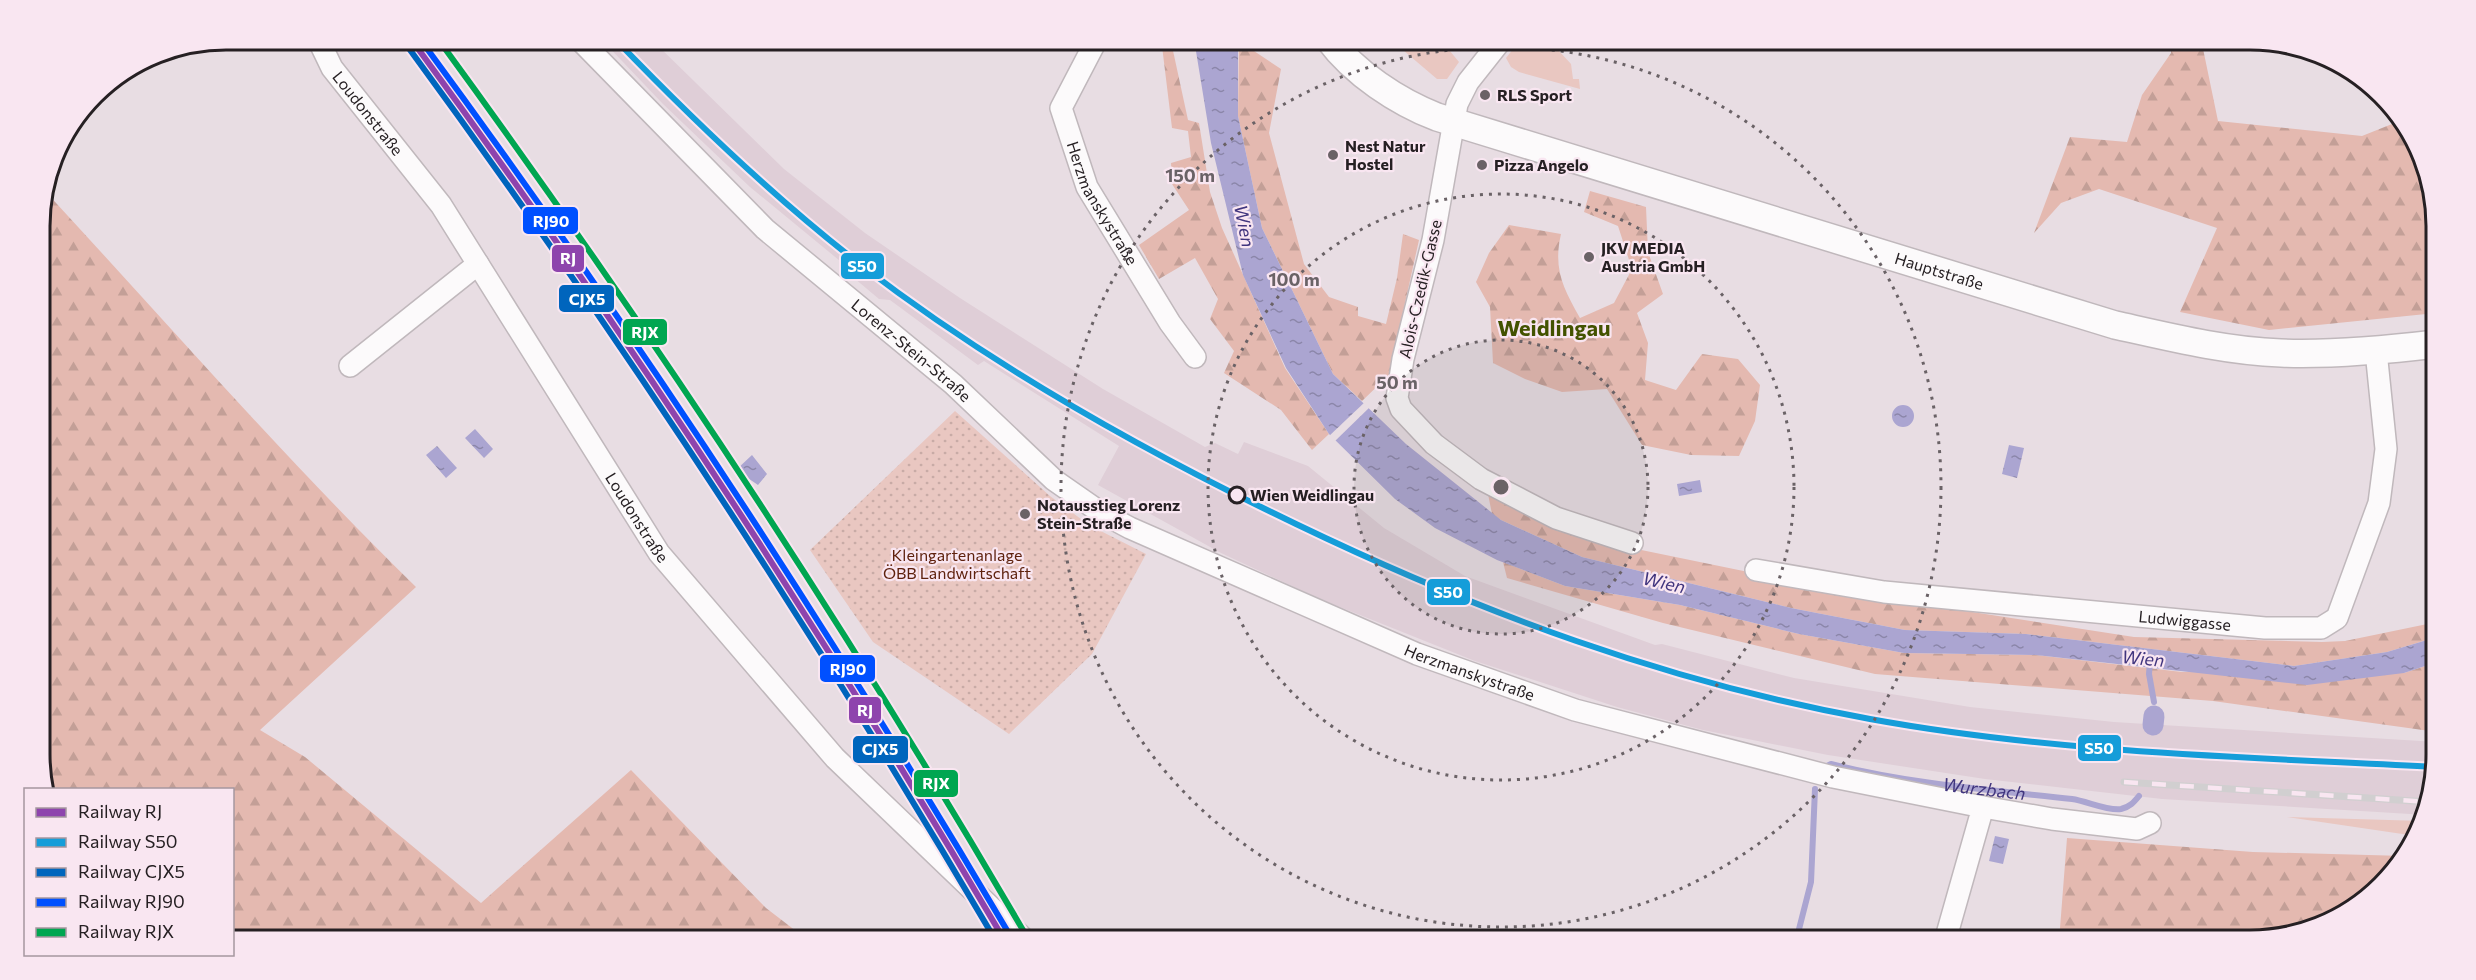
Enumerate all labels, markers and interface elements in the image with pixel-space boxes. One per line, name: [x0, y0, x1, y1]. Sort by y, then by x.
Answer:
street label: Loudonstraße: [329, 67, 408, 159]
place label: RLS Sport: [1497, 85, 1572, 104]
marker: RLS Sport: [1478, 88, 1492, 102]
place label: Nest Natur Hostel: [1345, 136, 1426, 173]
street label: Herzmanskystraße: [1064, 139, 1142, 268]
marker: Nest Natur Hostel: [1326, 148, 1340, 162]
place label: Pizza Angelo: [1494, 155, 1589, 174]
marker: Pizza Angelo: [1475, 158, 1489, 172]
text: 150 m: [1165, 164, 1215, 186]
water label: Wien: [1230, 203, 1260, 249]
line badge: RJ90: [522, 206, 579, 235]
text: RJ90: [533, 211, 569, 230]
street label: Alois-Czedik-Gasse: [1394, 218, 1445, 360]
place label: JKV MEDIA Austria GmbH: [1601, 238, 1705, 275]
line badge: RJ: [551, 244, 585, 273]
text: RJ: [560, 248, 576, 267]
street label: Hauptstraße: [1893, 248, 1986, 293]
marker: JKV MEDIA Austria GmbH: [1582, 250, 1596, 264]
line badge: S50: [840, 252, 885, 280]
text: S50: [847, 256, 877, 275]
text: 100 m: [1268, 268, 1320, 290]
line badge: CJX5: [558, 284, 615, 313]
text: CJX5: [569, 289, 605, 308]
street label: Lorenz-Stein-Straße: [848, 295, 975, 405]
district label: Weidlingau: [1497, 314, 1611, 341]
line badge: RJX: [622, 318, 668, 346]
text: RJX: [631, 322, 659, 341]
text: 50 m: [1376, 371, 1418, 393]
street label: Loudonstraße: [602, 469, 673, 566]
centre of rings: [1491, 477, 1511, 497]
place label: Wien Weidlingau: [1250, 485, 1374, 504]
marker: Wien Weidlingau: [1228, 486, 1246, 504]
place label: Notausstieg Lorenz Stein-Straße: [1037, 495, 1180, 532]
marker: Notausstieg Lorenz Stein-Straße: [1018, 507, 1032, 521]
park label: Kleingartenanlage ÖBB Landwirtschaft: [883, 545, 1032, 582]
water label: Wien: [1641, 566, 1688, 598]
line badge: S50: [1426, 578, 1471, 606]
text: S50: [1433, 582, 1463, 601]
street label: Ludwiggasse: [2138, 606, 2232, 634]
street label: Herzmanskystraße: [1402, 640, 1537, 704]
water label: Wien: [2121, 645, 2165, 671]
line badge: RJ90: [819, 654, 876, 683]
text: RJ90: [830, 659, 866, 678]
line badge: RJ: [848, 696, 882, 724]
text: RJ: [857, 700, 873, 719]
line badge: S50: [2077, 734, 2122, 762]
line badge: CJX5: [852, 735, 909, 764]
text: S50: [2084, 738, 2114, 757]
text: CJX5: [862, 739, 898, 758]
line badge: RJX: [913, 769, 959, 798]
text: RJX: [922, 773, 950, 792]
water label: Wurzbach: [1942, 773, 2027, 804]
legend: [24, 788, 234, 956]
text: Railway RJ: [78, 800, 162, 822]
text: Railway S50: [78, 830, 177, 852]
text: Railway CJX5: [78, 860, 185, 882]
text: Railway RJ90: [78, 890, 185, 912]
text: Railway RJX: [78, 920, 174, 942]

